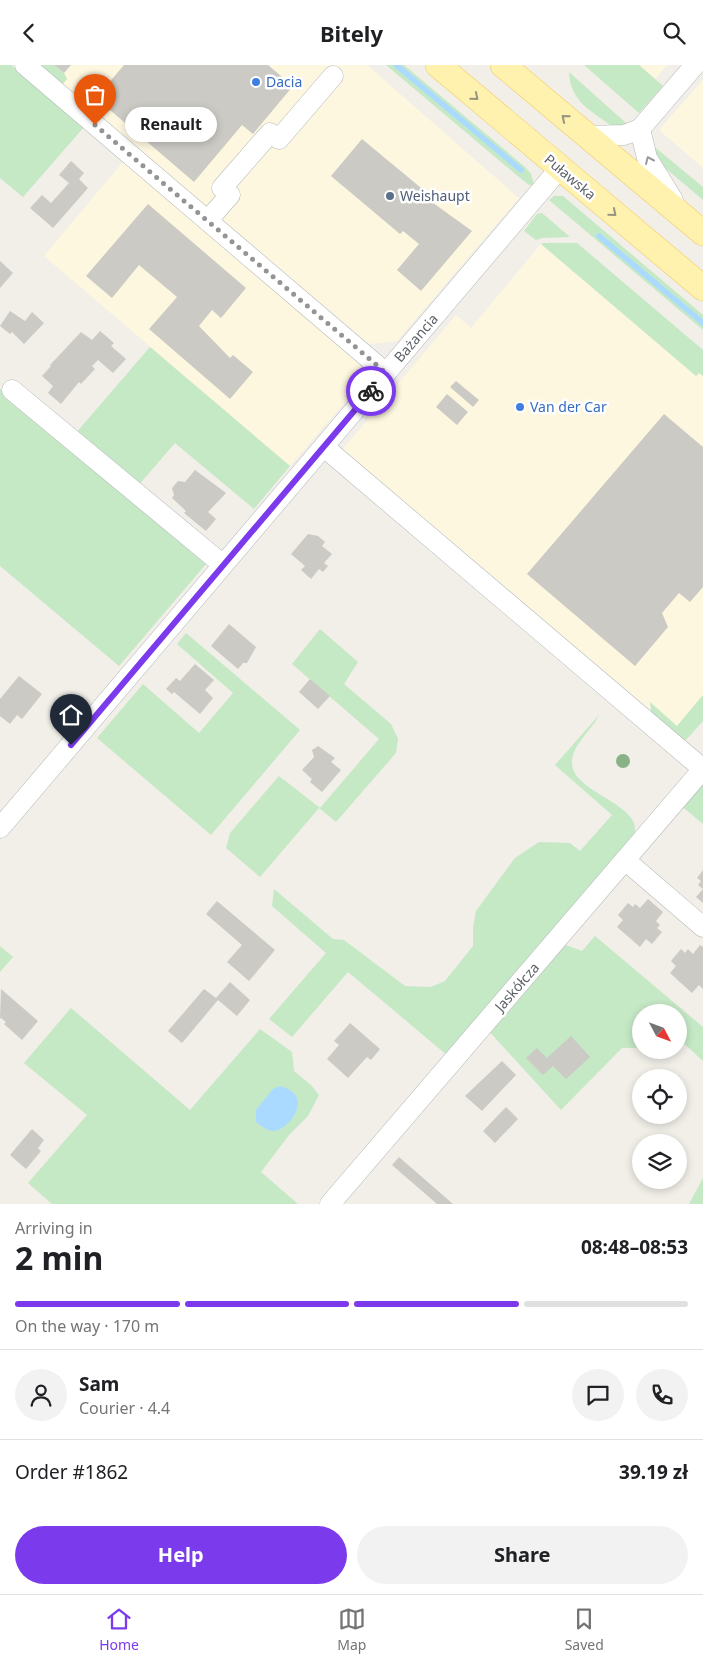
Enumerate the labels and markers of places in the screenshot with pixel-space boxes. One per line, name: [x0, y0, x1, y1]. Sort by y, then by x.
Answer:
place label: Dacia: [266, 72, 302, 91]
pin: [74, 74, 116, 125]
marker: Dacia: [250, 76, 262, 88]
callout: Renault: [125, 107, 218, 143]
place label: Weishaupt: [400, 186, 470, 205]
marker: Weishaupt: [384, 190, 396, 202]
place label: Van der Car: [530, 397, 607, 416]
marker: Van der Car: [514, 401, 526, 413]
pin: [50, 694, 92, 745]

